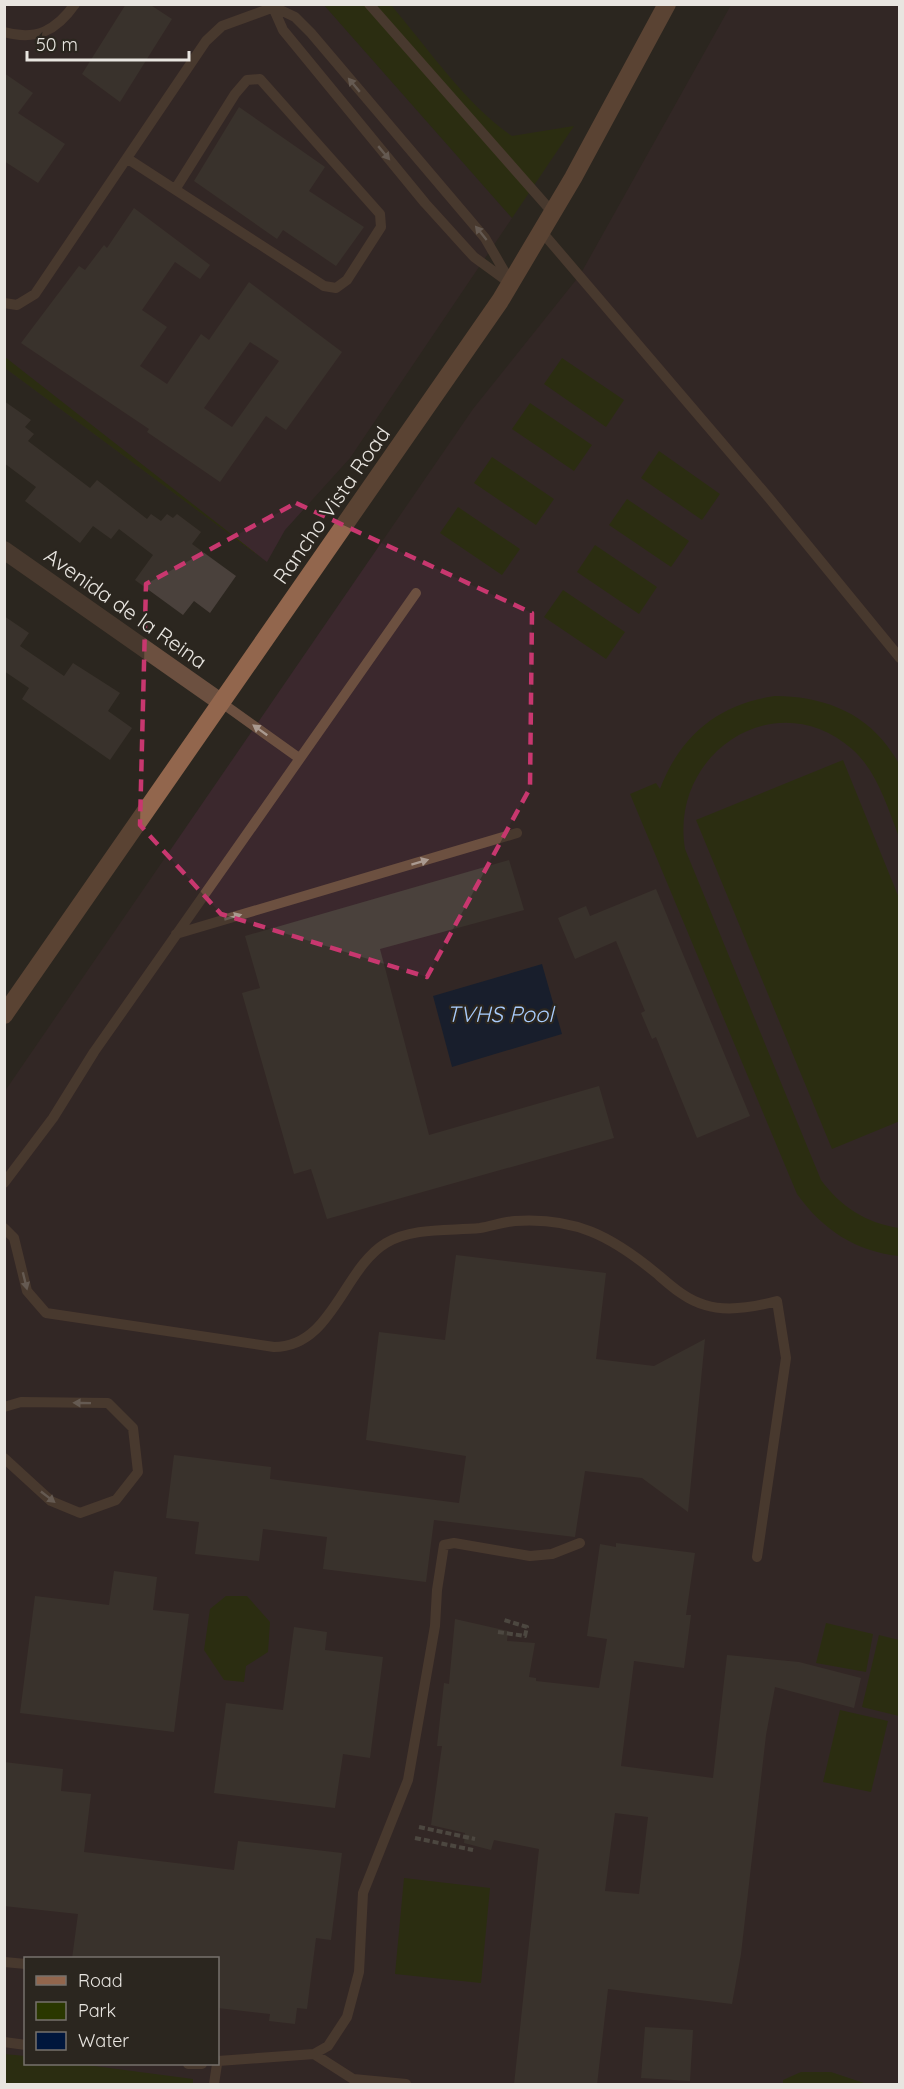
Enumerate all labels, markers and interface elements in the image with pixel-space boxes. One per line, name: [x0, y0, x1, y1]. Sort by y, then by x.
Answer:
scale bar: [27, 24, 189, 62]
text: 50 m: [36, 33, 78, 56]
one-way arrow: [348, 77, 361, 93]
one-way arrow: [377, 145, 390, 160]
one-way arrow: [474, 225, 487, 241]
street label: Rancho Vista Road: [267, 421, 395, 589]
street label: Avenida de la Reina: [40, 542, 212, 674]
one-way arrow: [253, 725, 268, 737]
one-way arrow: [411, 857, 429, 866]
one-way arrow: [224, 912, 242, 921]
water label: TVHS Pool: [447, 1000, 556, 1028]
one-way arrow: [20, 1272, 30, 1290]
one-way arrow: [73, 1398, 92, 1408]
one-way arrow: [39, 1491, 55, 1503]
legend: [24, 1957, 219, 2065]
text: Road: [78, 1969, 123, 1992]
text: Park: [78, 1999, 116, 2022]
text: Water: [78, 2029, 129, 2052]

